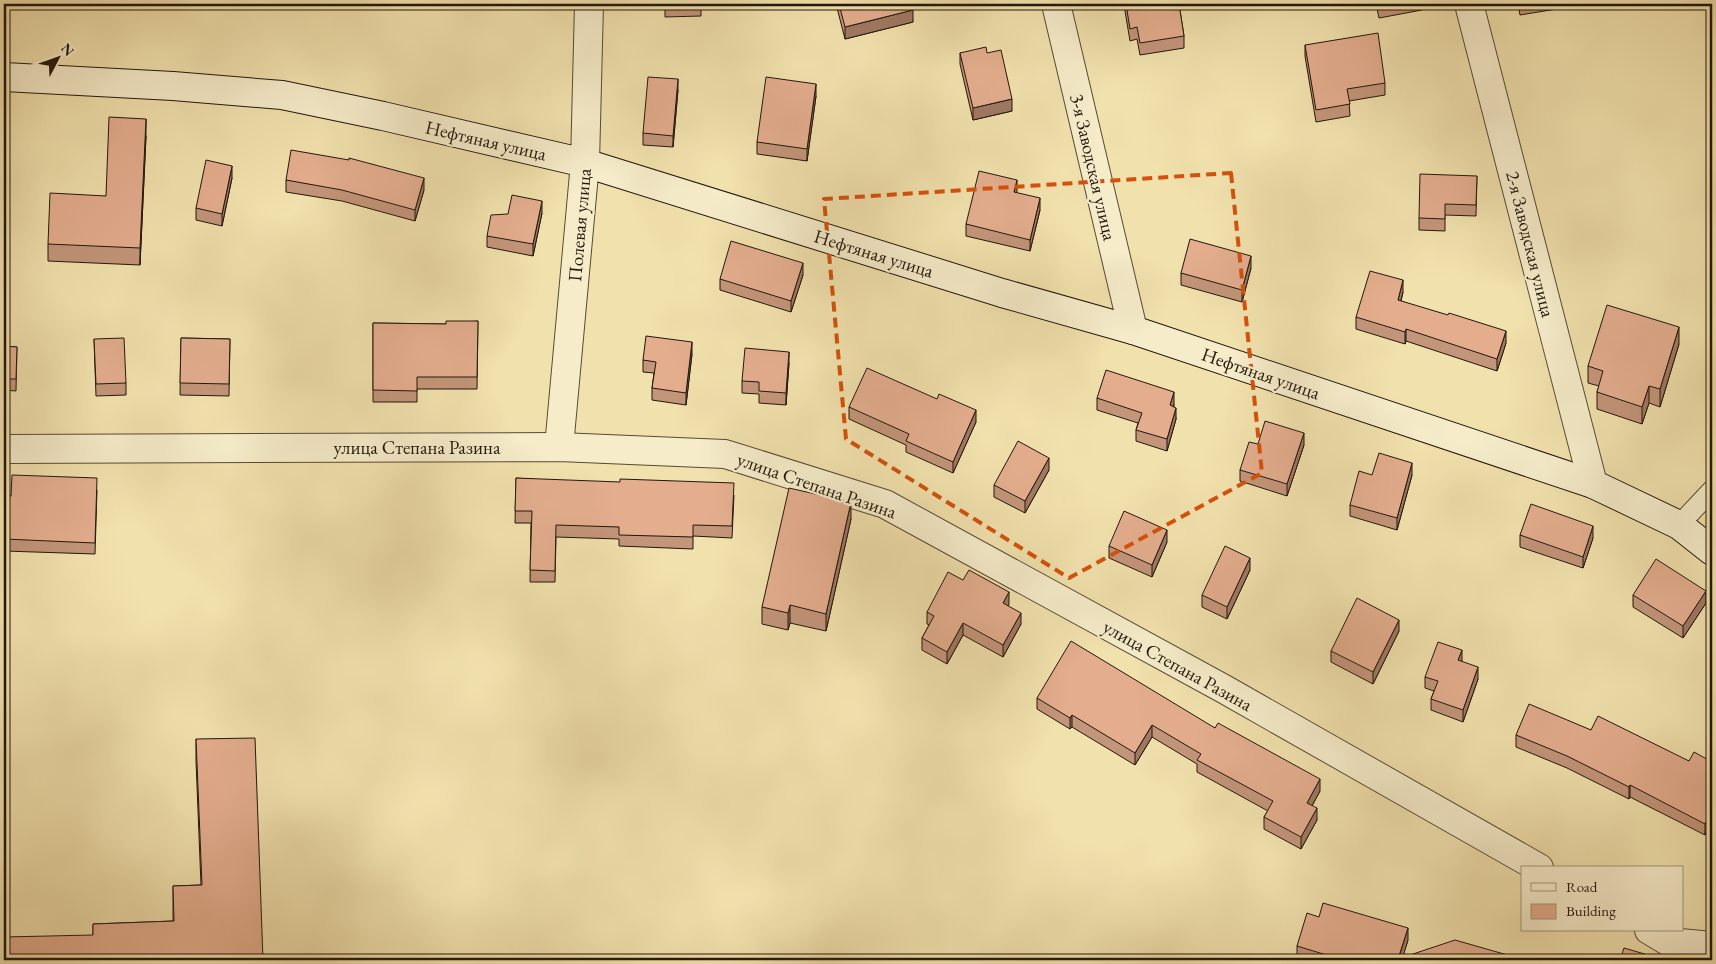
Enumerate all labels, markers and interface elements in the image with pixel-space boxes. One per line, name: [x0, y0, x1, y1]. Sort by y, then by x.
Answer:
north arrow: [32, 32, 82, 82]
text: N: [57, 39, 79, 60]
street label: 3-я Заводская улица: [1064, 91, 1123, 243]
street label: Нефтяная улица: [423, 114, 549, 167]
street label: Полевая улица: [562, 167, 597, 283]
street label: 2-я Заводская улица: [1500, 168, 1561, 320]
street label: Нефтяная улица: [811, 223, 937, 284]
street label: Нефтяная улица: [1198, 342, 1324, 406]
street label: улица Степана Разина: [334, 435, 501, 460]
street label: улица Степана Разина: [734, 446, 900, 525]
street label: улица Степана Разина: [1099, 614, 1257, 717]
legend: [1521, 866, 1684, 932]
text: Road: [1566, 877, 1598, 896]
text: Building: [1566, 901, 1616, 920]

